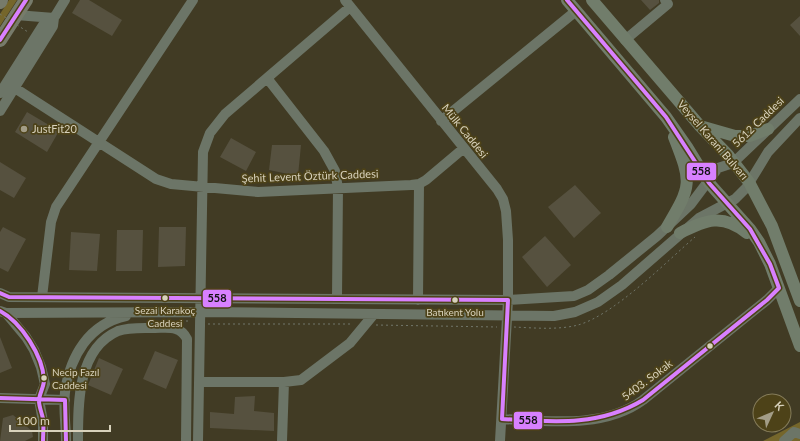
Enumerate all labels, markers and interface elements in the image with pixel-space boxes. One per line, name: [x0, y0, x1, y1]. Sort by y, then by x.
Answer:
street label: 5612 Caddesi: [729, 94, 786, 149]
street label: Veysel Karani Bulvarı: [675, 97, 751, 182]
street label: Mülk Caddesi: [440, 101, 491, 161]
place label: JustFit20: [32, 122, 77, 135]
marker: JustFit20: [19, 124, 29, 134]
line badge: 558: [686, 162, 717, 181]
text: 558: [691, 164, 711, 177]
street label: Şehit Levent Öztürk Caddesi: [241, 167, 379, 184]
line badge: 558: [202, 289, 232, 308]
text: 558: [207, 291, 227, 304]
marker: Sezai Karakoç Caddesi: [160, 293, 170, 303]
marker: Batıkent Yolu: [450, 295, 460, 305]
place label: Sezai Karakoç Caddesi: [135, 304, 195, 329]
place label: Batıkent Yolu: [426, 306, 484, 318]
unlabelled marker: [705, 341, 715, 351]
street label: 5403. Sokak: [619, 356, 675, 403]
place label: Necip Fazıl Caddesi: [52, 366, 99, 391]
marker: Necip Fazıl Caddesi: [39, 373, 49, 383]
north arrow: [752, 393, 792, 433]
text: K: [772, 398, 787, 413]
scale bar: [10, 407, 110, 433]
line badge: 558: [513, 411, 543, 430]
text: 100 m: [16, 413, 50, 428]
text: 558: [518, 413, 538, 426]

